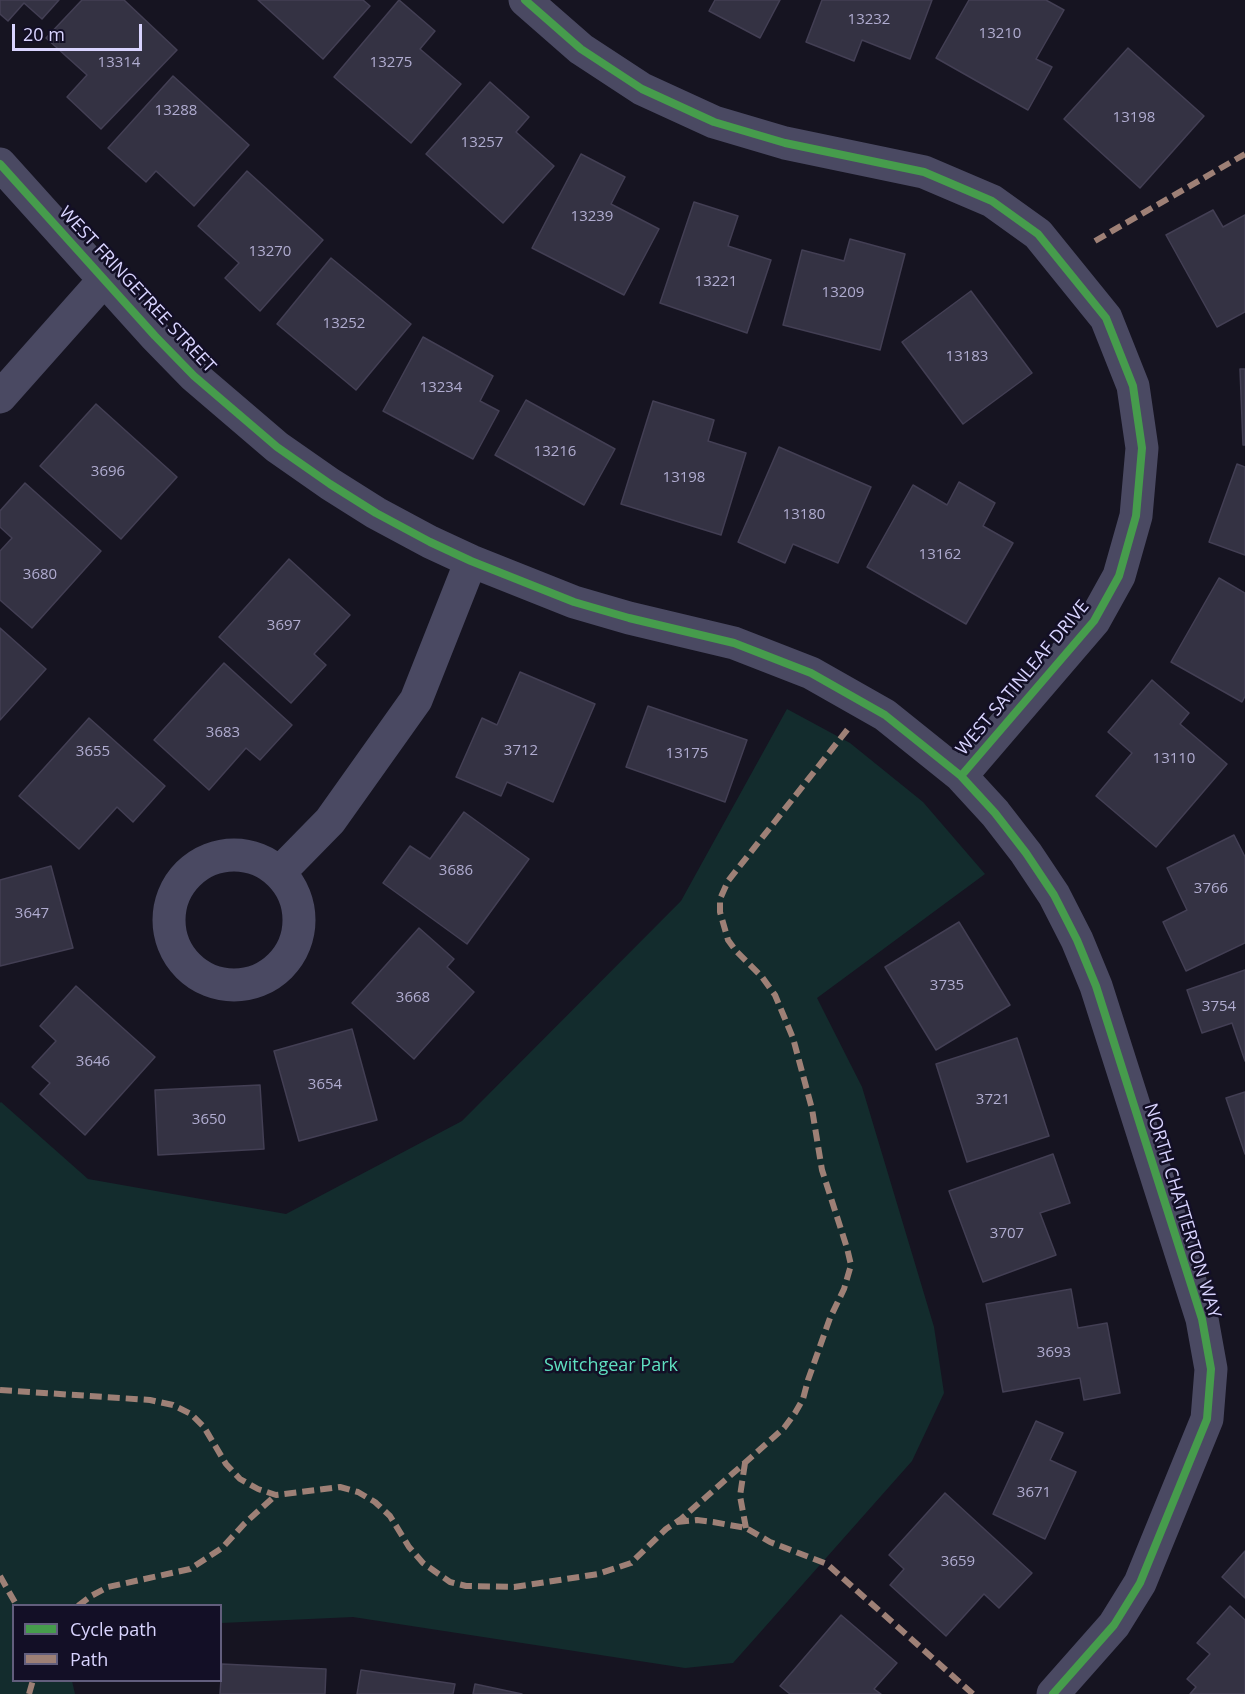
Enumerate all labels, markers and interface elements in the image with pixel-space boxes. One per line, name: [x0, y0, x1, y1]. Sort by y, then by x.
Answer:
house number: 13232: [848, 11, 890, 29]
scale bar: [15, 12, 146, 50]
text: 20 m: [23, 22, 65, 46]
house number: 13210: [979, 25, 1021, 43]
house number: 13314: [98, 54, 140, 72]
house number: 13275: [370, 54, 412, 72]
house number: 13288: [155, 102, 197, 120]
house number: 13198: [1113, 109, 1155, 127]
house number: 13257: [461, 134, 503, 152]
street label: WEST FRINGETREE STREET: [54, 202, 220, 378]
house number: 13239: [571, 208, 613, 226]
house number: 13270: [249, 243, 291, 261]
house number: 13221: [695, 273, 737, 291]
house number: 13209: [822, 284, 864, 302]
house number: 13252: [323, 315, 365, 333]
house number: 13183: [946, 348, 988, 366]
house number: 13234: [420, 379, 462, 397]
house number: 13216: [534, 443, 576, 461]
house number: 3696: [91, 463, 125, 481]
house number: 13198: [663, 469, 705, 487]
house number: 13180: [783, 506, 825, 524]
house number: 13162: [919, 546, 961, 564]
house number: 3680: [23, 566, 57, 584]
street label: WEST SATINLEAF DRIVE: [952, 596, 1094, 760]
house number: 3697: [267, 617, 301, 635]
house number: 3683: [206, 724, 240, 742]
house number: 3712: [504, 742, 538, 760]
house number: 3655: [76, 743, 110, 761]
house number: 13175: [666, 745, 708, 763]
house number: 13110: [1153, 750, 1195, 768]
house number: 3686: [439, 862, 473, 880]
house number: 3766: [1194, 880, 1228, 898]
house number: 3647: [15, 905, 49, 923]
house number: 3735: [930, 977, 964, 995]
house number: 3668: [396, 989, 430, 1007]
house number: 3754: [1202, 998, 1236, 1016]
house number: 3646: [76, 1053, 110, 1071]
house number: 3654: [308, 1076, 342, 1094]
house number: 3721: [976, 1091, 1010, 1109]
street label: NORTH CHATTERTON WAY: [1139, 1101, 1225, 1321]
house number: 3650: [192, 1111, 226, 1129]
house number: 3707: [990, 1225, 1024, 1243]
house number: 3693: [1037, 1344, 1071, 1362]
park label: Switchgear Park: [544, 1355, 678, 1377]
house number: 3671: [1017, 1484, 1051, 1502]
house number: 3659: [941, 1553, 975, 1571]
legend: [12, 1604, 222, 1682]
text: Cycle path: [70, 1617, 157, 1641]
text: Path: [70, 1647, 108, 1671]

